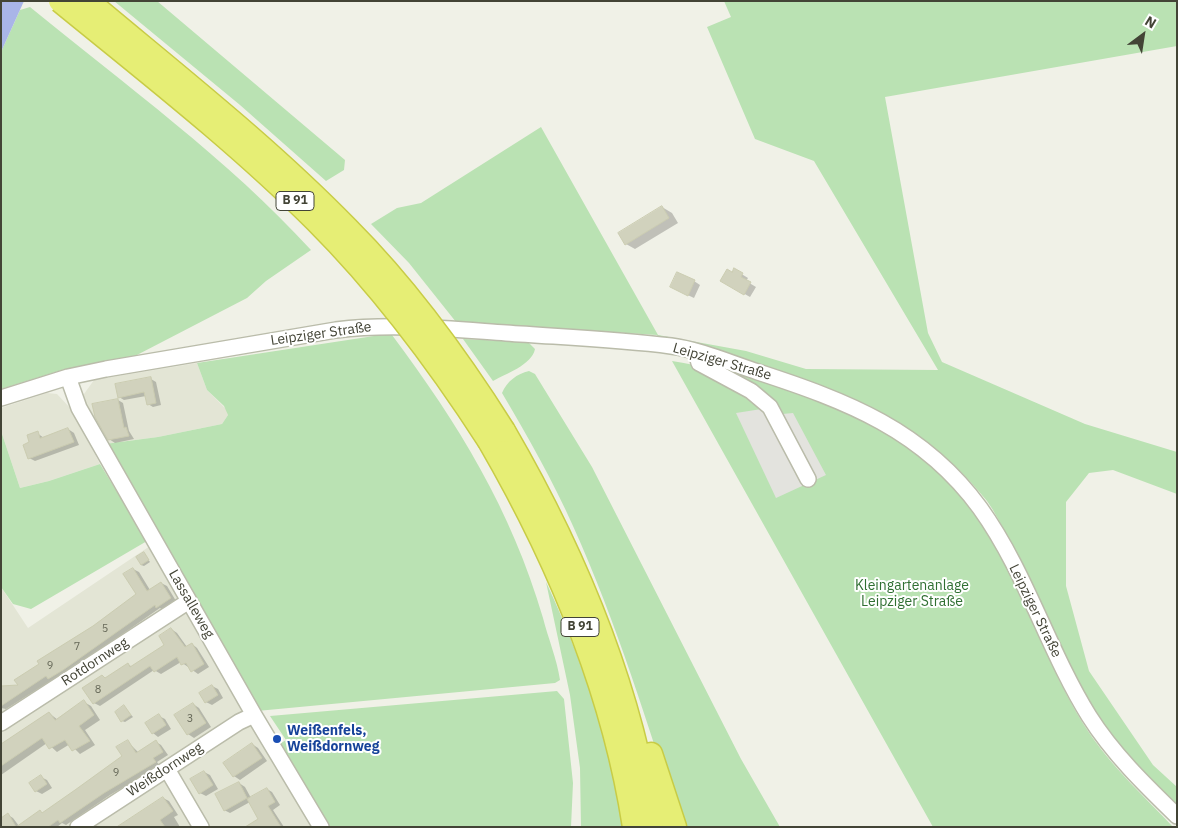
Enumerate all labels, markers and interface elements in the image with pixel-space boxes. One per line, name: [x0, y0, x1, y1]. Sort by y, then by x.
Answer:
north arrow: [1118, 10, 1168, 60]
text: N: [1142, 12, 1160, 32]
road number: B 91: [276, 192, 314, 210]
street label: Leipziger Straße: [269, 319, 373, 349]
street label: Leipziger Straße: [671, 340, 773, 384]
street label: Leipziger Straße: [1005, 562, 1065, 660]
street label: Lassalleweg: [165, 567, 217, 641]
park label: Kleingartenanlage Leipziger Straße: [855, 578, 969, 610]
road number: B 91: [561, 618, 599, 636]
house number: 5: [102, 622, 108, 636]
street label: Rotdornweg: [58, 634, 132, 690]
house number: 7: [74, 640, 80, 654]
house number: 9: [47, 659, 53, 673]
house number: 8: [95, 683, 101, 697]
house number: 3: [187, 712, 193, 726]
place label: Weißenfels, Weißdornweg: [287, 723, 379, 756]
marker: Weißenfels, Weißdornweg: [271, 733, 283, 745]
street label: Weißdornweg: [124, 739, 206, 801]
house number: 9: [113, 766, 119, 780]

